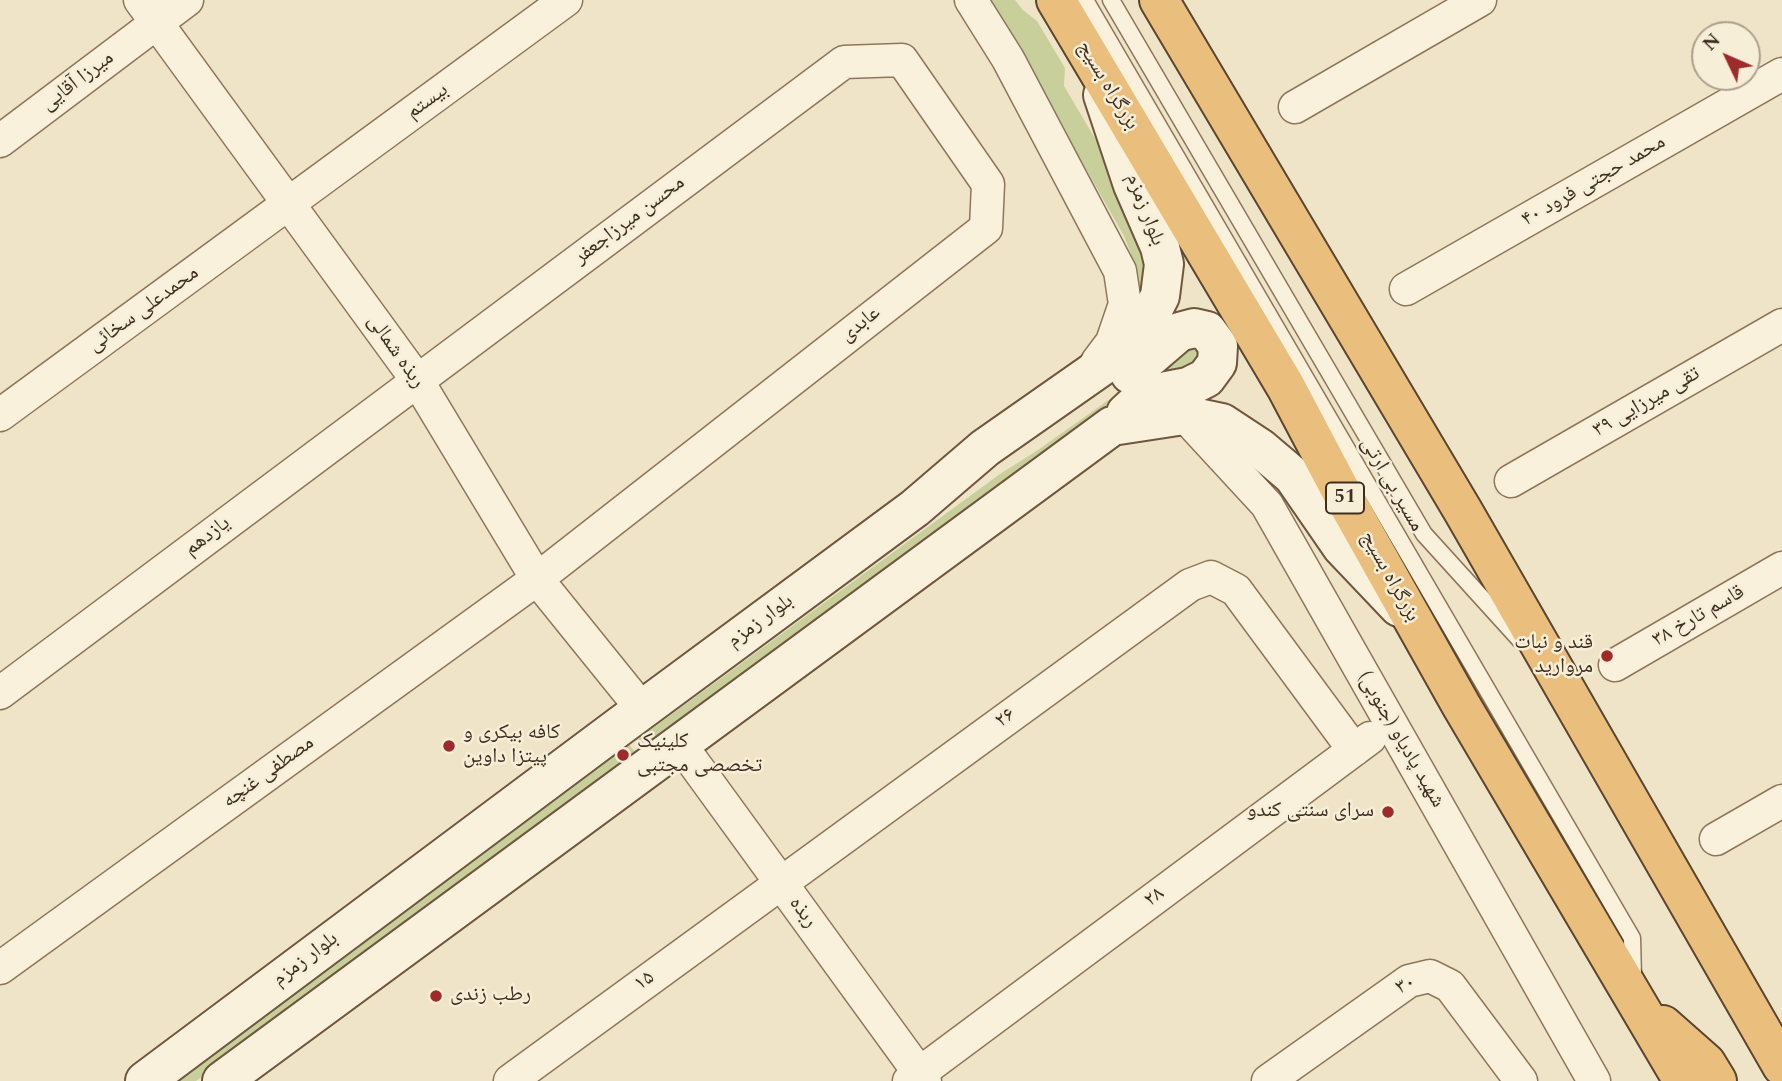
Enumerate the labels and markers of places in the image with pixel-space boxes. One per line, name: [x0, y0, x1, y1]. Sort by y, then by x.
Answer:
place label: قند و نبات مروارید: [1514, 631, 1593, 681]
marker: قند و نبات مروارید: [1599, 648, 1615, 664]
place label: کافه بیکری و پیتزا داوین: [463, 721, 560, 771]
place label: کلینیک تخصصی مجتبی: [637, 730, 762, 780]
marker: کافه بیکری و پیتزا داوین: [441, 738, 457, 754]
marker: کلینیک تخصصی مجتبی: [615, 747, 631, 763]
place label: سرای سنتی کندو: [1247, 799, 1374, 825]
marker: سرای سنتی کندو: [1380, 804, 1396, 820]
place label: رطب زندی: [450, 983, 531, 1009]
marker: رطب زندی: [428, 988, 444, 1004]

